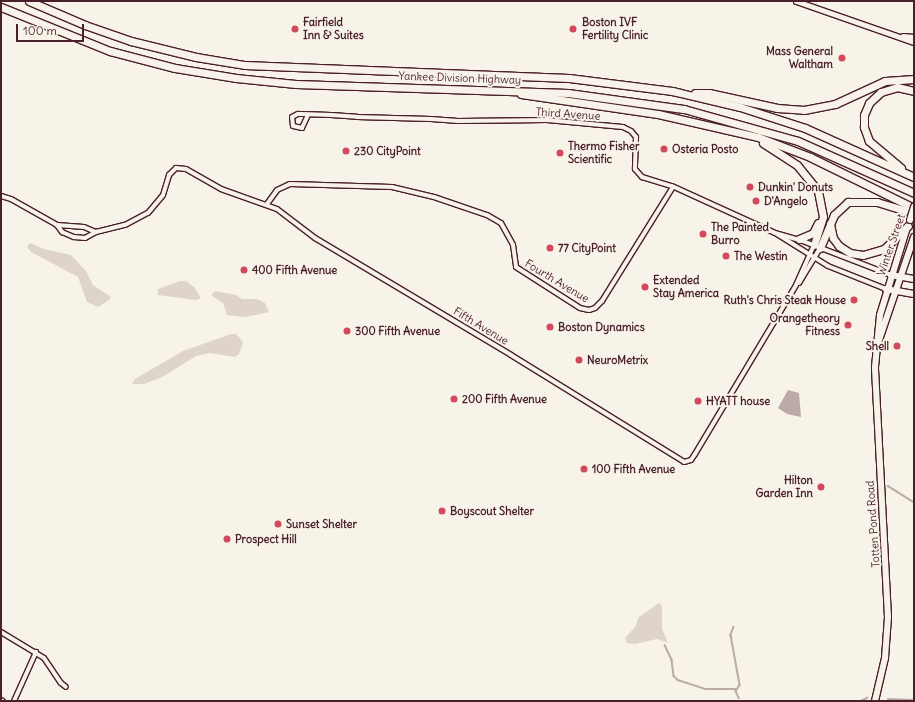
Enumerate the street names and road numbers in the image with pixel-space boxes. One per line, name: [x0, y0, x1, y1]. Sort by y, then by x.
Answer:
street label: Yankee Division Highway: [399, 69, 521, 87]
street label: Third Avenue: [535, 105, 601, 123]
street label: Winter Street: [874, 212, 908, 278]
street label: Fourth Avenue: [523, 257, 591, 305]
street label: Fifth Avenue: [451, 304, 511, 348]
street label: Totten Pond Road: [863, 480, 883, 568]

